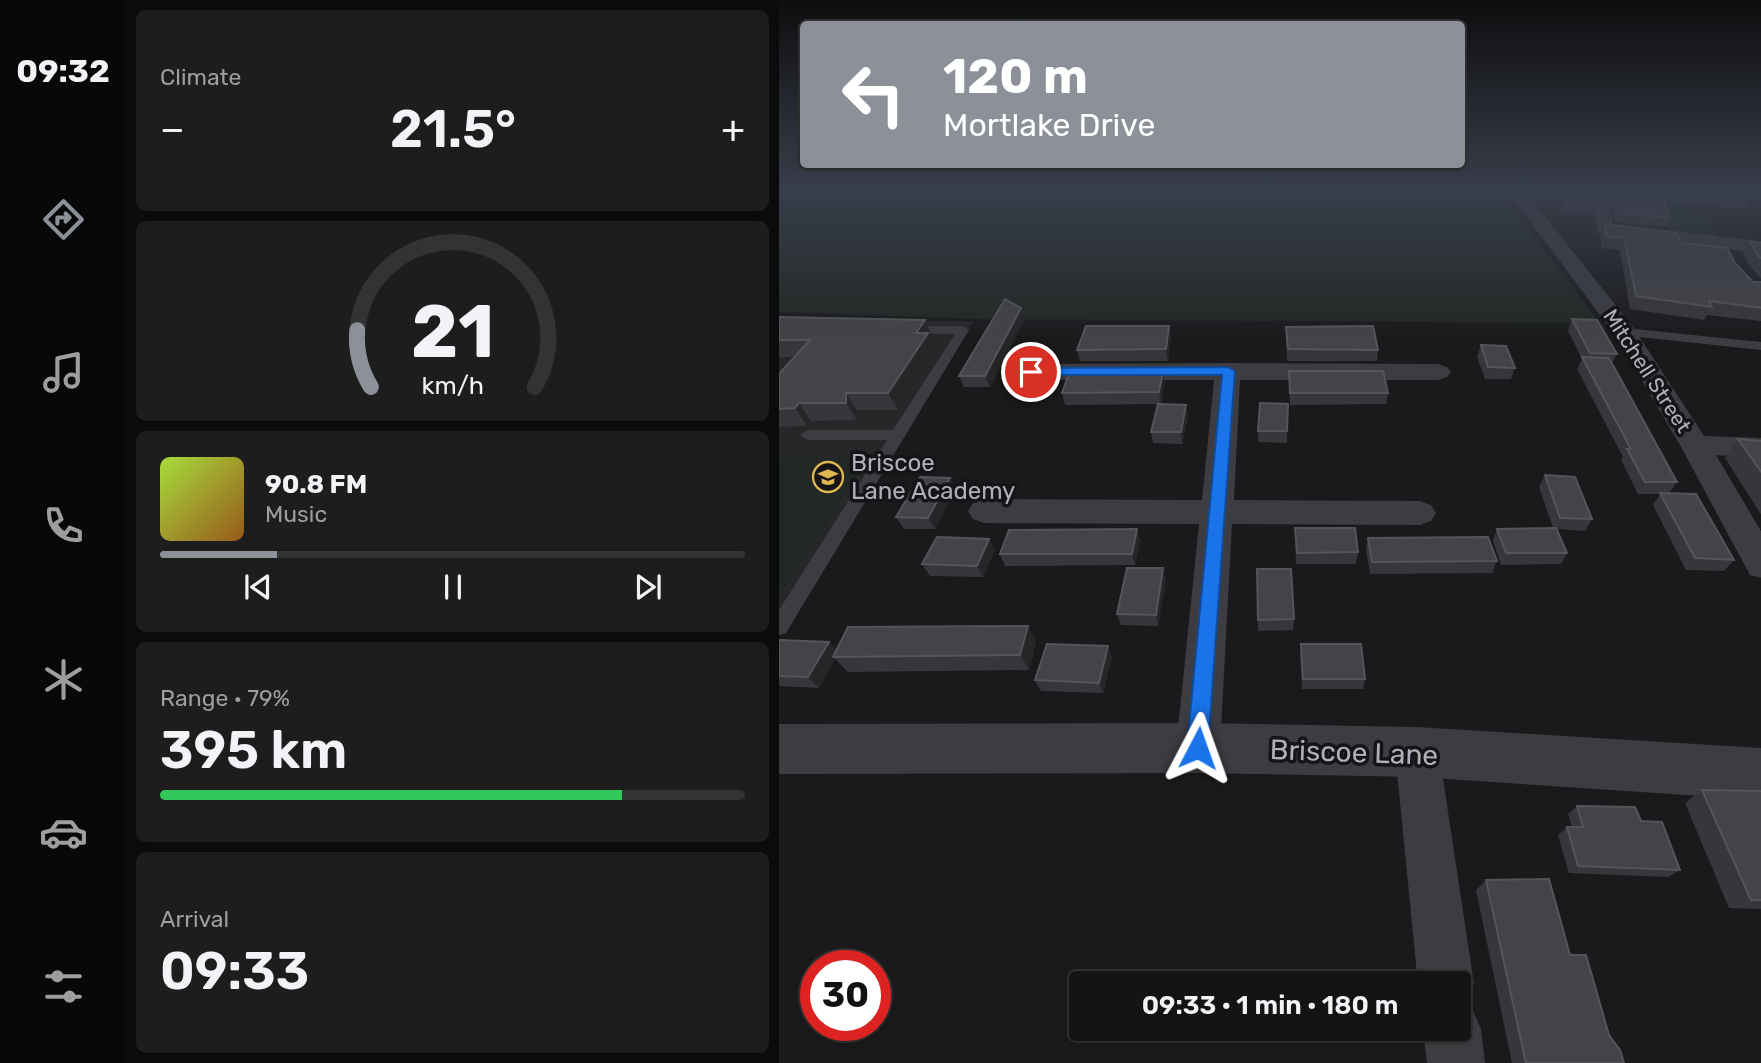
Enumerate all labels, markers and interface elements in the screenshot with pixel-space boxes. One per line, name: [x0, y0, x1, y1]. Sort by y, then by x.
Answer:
text: 120 m: [943, 47, 1088, 105]
icon: left: [828, 49, 919, 140]
text: 09:32: [16, 52, 110, 90]
text: Climate: [160, 63, 241, 91]
text: 21.5°: [390, 98, 516, 160]
text: −: [160, 106, 185, 152]
text: +: [721, 106, 745, 152]
text: Mortlake Drive: [943, 106, 1155, 144]
icon: directions: [39, 195, 88, 244]
text: 21: [411, 289, 494, 375]
street label: Mitchell Street: [1598, 304, 1697, 437]
pin: [1001, 342, 1061, 402]
icon: music: [39, 348, 88, 397]
icon: arrive: [1012, 353, 1050, 391]
text: km/h: [421, 371, 484, 400]
place label: Briscoe Lane Academy: [851, 449, 1015, 505]
school or university icon: Briscoe Lane Academy: [811, 460, 845, 494]
text: 90.8 FM: [265, 469, 367, 500]
text: Music: [265, 500, 327, 528]
icon: phone: [39, 501, 88, 550]
icon: previous: [239, 568, 277, 606]
icon: pause: [434, 568, 472, 606]
icon: next: [629, 568, 667, 606]
icon: climate: [39, 655, 88, 704]
text: Range · 79%: [160, 684, 290, 712]
position arrow: [1161, 711, 1235, 785]
text: 395 km: [160, 719, 347, 781]
street label: Briscoe Lane: [1269, 733, 1439, 772]
icon: car: [39, 808, 88, 857]
text: Arrival: [160, 905, 229, 933]
text: 09:33: [160, 940, 309, 1002]
speed limit sign: 30: [800, 950, 891, 1041]
icon: filters: [39, 962, 88, 1011]
text: 09:33 · 1 min · 180 m: [1142, 990, 1398, 1021]

